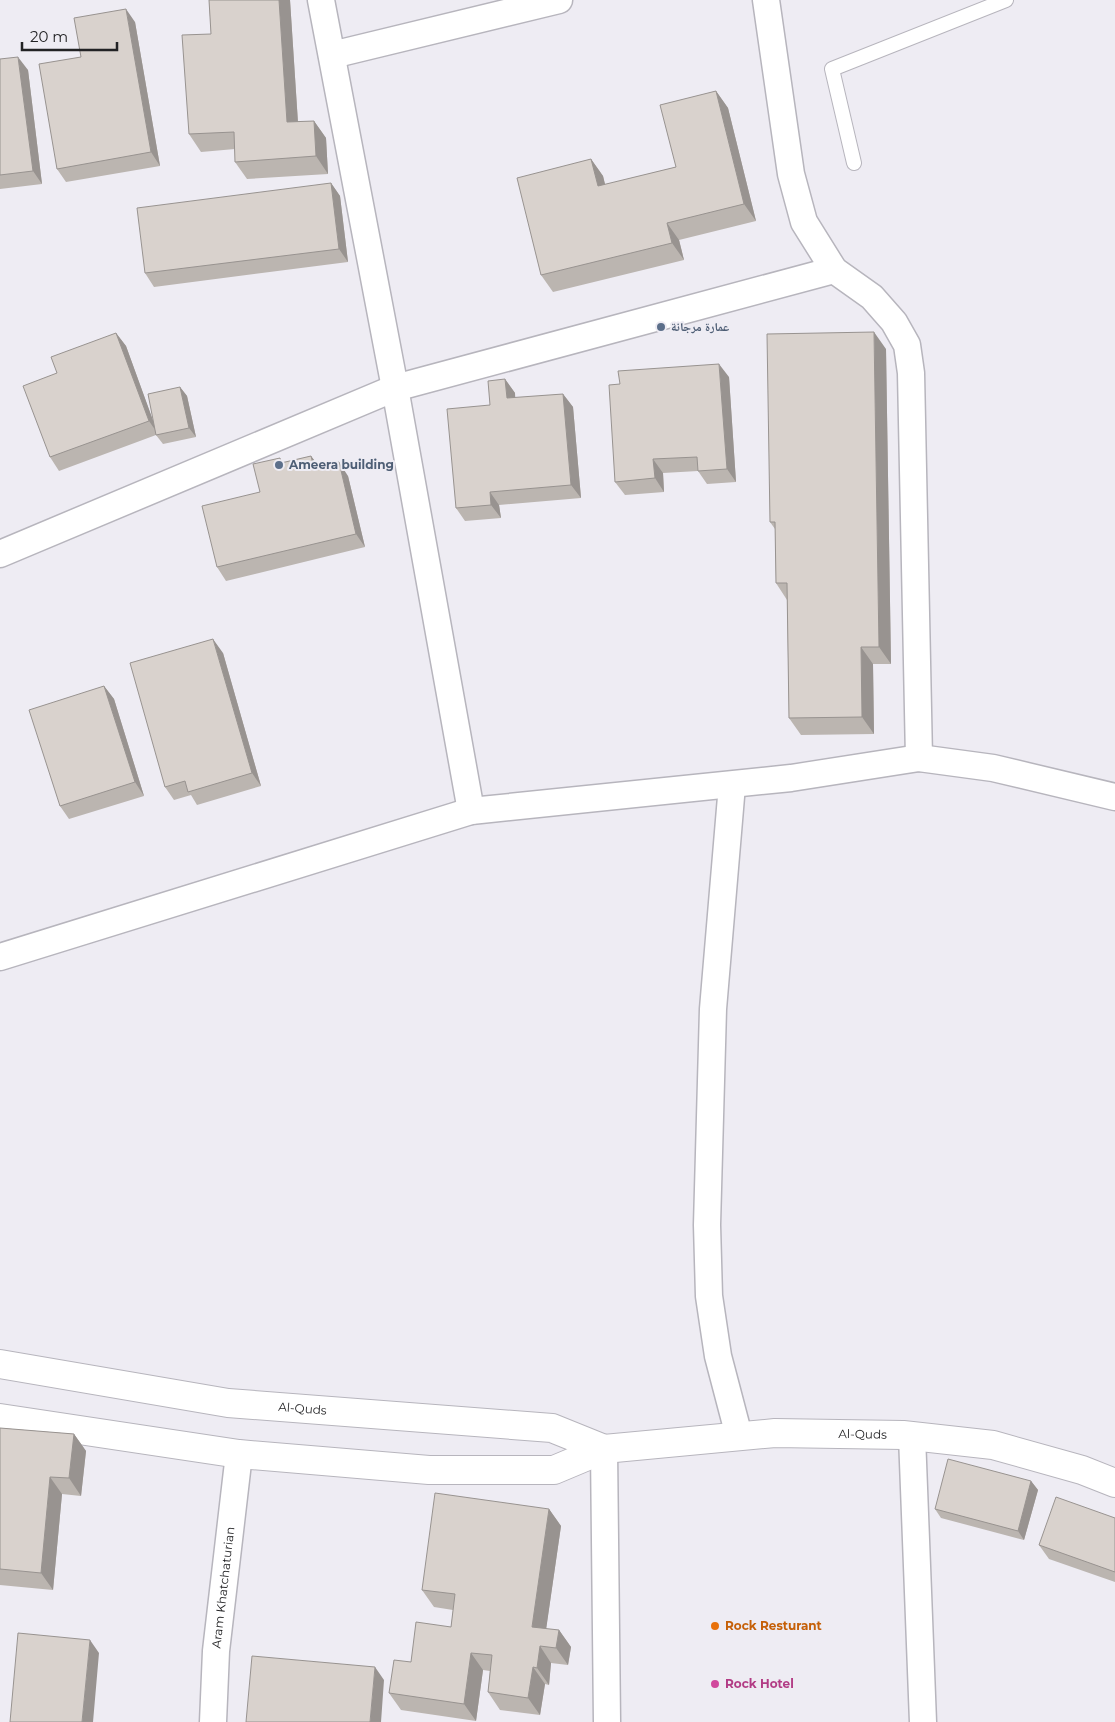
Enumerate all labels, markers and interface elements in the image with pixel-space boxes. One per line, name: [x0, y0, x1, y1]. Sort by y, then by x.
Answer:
scale bar: [22, 20, 118, 52]
text: 20 m: [30, 27, 68, 46]
place label: عمارة مرجانة: [671, 319, 729, 334]
marker: عمارة مرجانة: [655, 321, 667, 333]
place label: Ameera building: [288, 457, 394, 472]
marker: Ameera building: [273, 459, 285, 471]
street label: Al-Quds: [278, 1399, 327, 1418]
street label: Al-Quds: [838, 1426, 887, 1442]
street label: Aram Khatchaturian: [208, 1526, 237, 1649]
place label: Rock Resturant: [725, 1618, 823, 1633]
marker: Rock Resturant: [709, 1620, 721, 1632]
place label: Rock Hotel: [725, 1676, 794, 1691]
marker: Rock Hotel: [709, 1678, 721, 1690]

